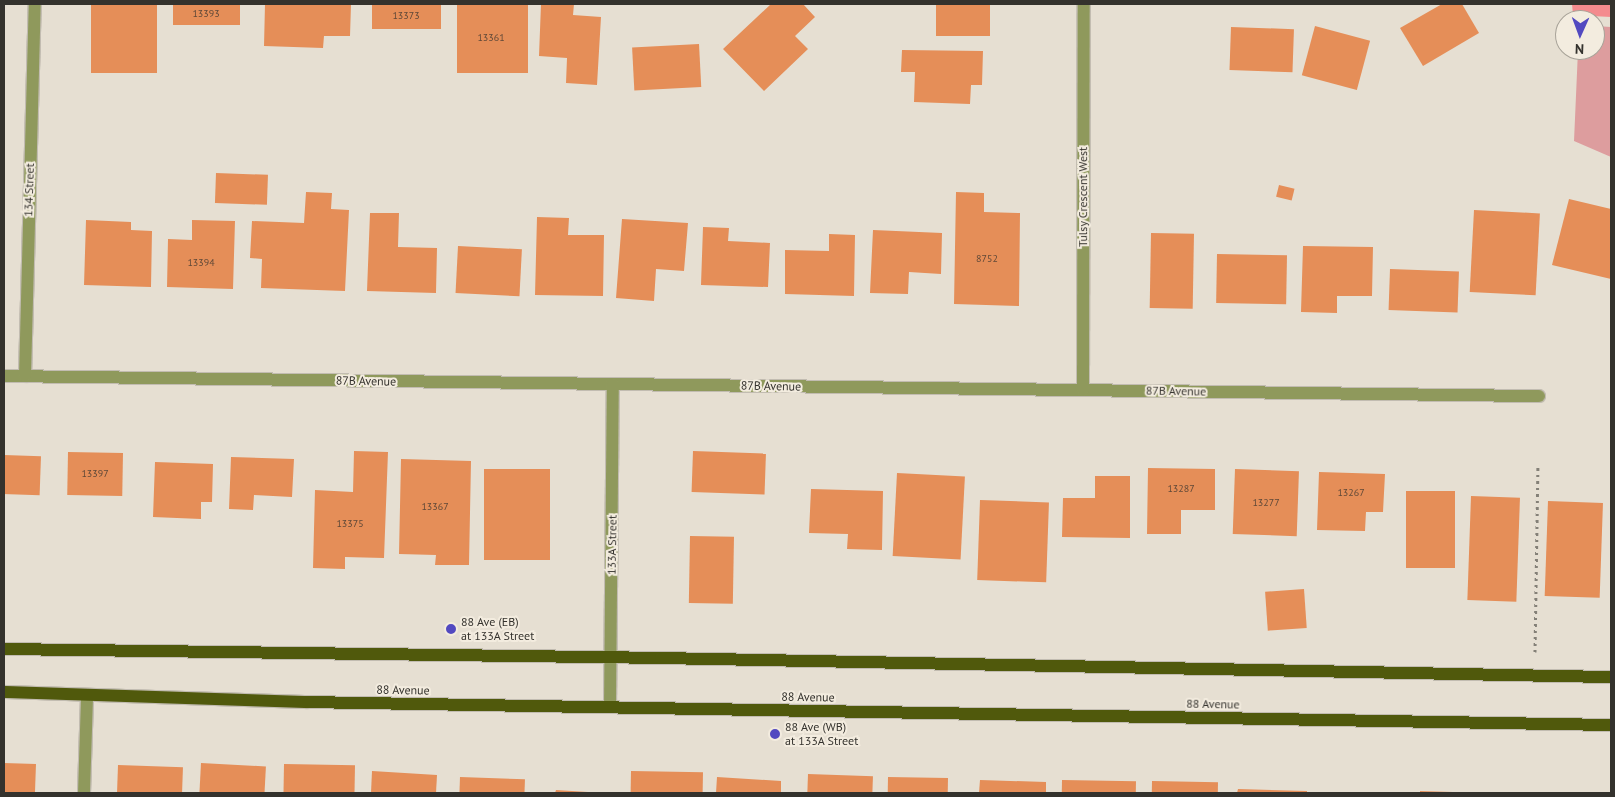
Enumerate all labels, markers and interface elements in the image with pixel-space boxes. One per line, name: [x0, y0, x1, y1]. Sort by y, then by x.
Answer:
house number: 13393: [192, 8, 220, 20]
house number: 13373: [392, 10, 420, 22]
north arrow: [1555, 10, 1605, 60]
house number: 13361: [477, 32, 505, 44]
text: N: [1575, 40, 1584, 58]
street label: Tulsy Crescent West: [1076, 147, 1090, 247]
street label: 134 Street: [21, 163, 37, 217]
house number: 8752: [976, 253, 998, 265]
house number: 13394: [187, 257, 215, 269]
street label: 87B Avenue: [335, 373, 397, 389]
street label: 87B Avenue: [740, 378, 802, 394]
street label: 87B Avenue: [1145, 383, 1207, 399]
house number: 13397: [81, 468, 109, 480]
house number: 13287: [1167, 483, 1195, 495]
house number: 13267: [1337, 487, 1365, 499]
house number: 13277: [1252, 497, 1280, 509]
house number: 13367: [421, 501, 449, 513]
street label: 133A Street: [604, 515, 620, 575]
house number: 13375: [336, 518, 364, 530]
place label: 88 Ave (EB) at 133A Street: [461, 615, 535, 643]
marker: 88 Ave (EB) at 133A Street: [445, 623, 457, 635]
street label: 88 Avenue: [376, 682, 430, 698]
street label: 88 Avenue: [781, 689, 835, 705]
street label: 88 Avenue: [1186, 696, 1240, 712]
place label: 88 Ave (WB) at 133A Street: [785, 720, 859, 748]
marker: 88 Ave (WB) at 133A Street: [769, 728, 781, 740]

